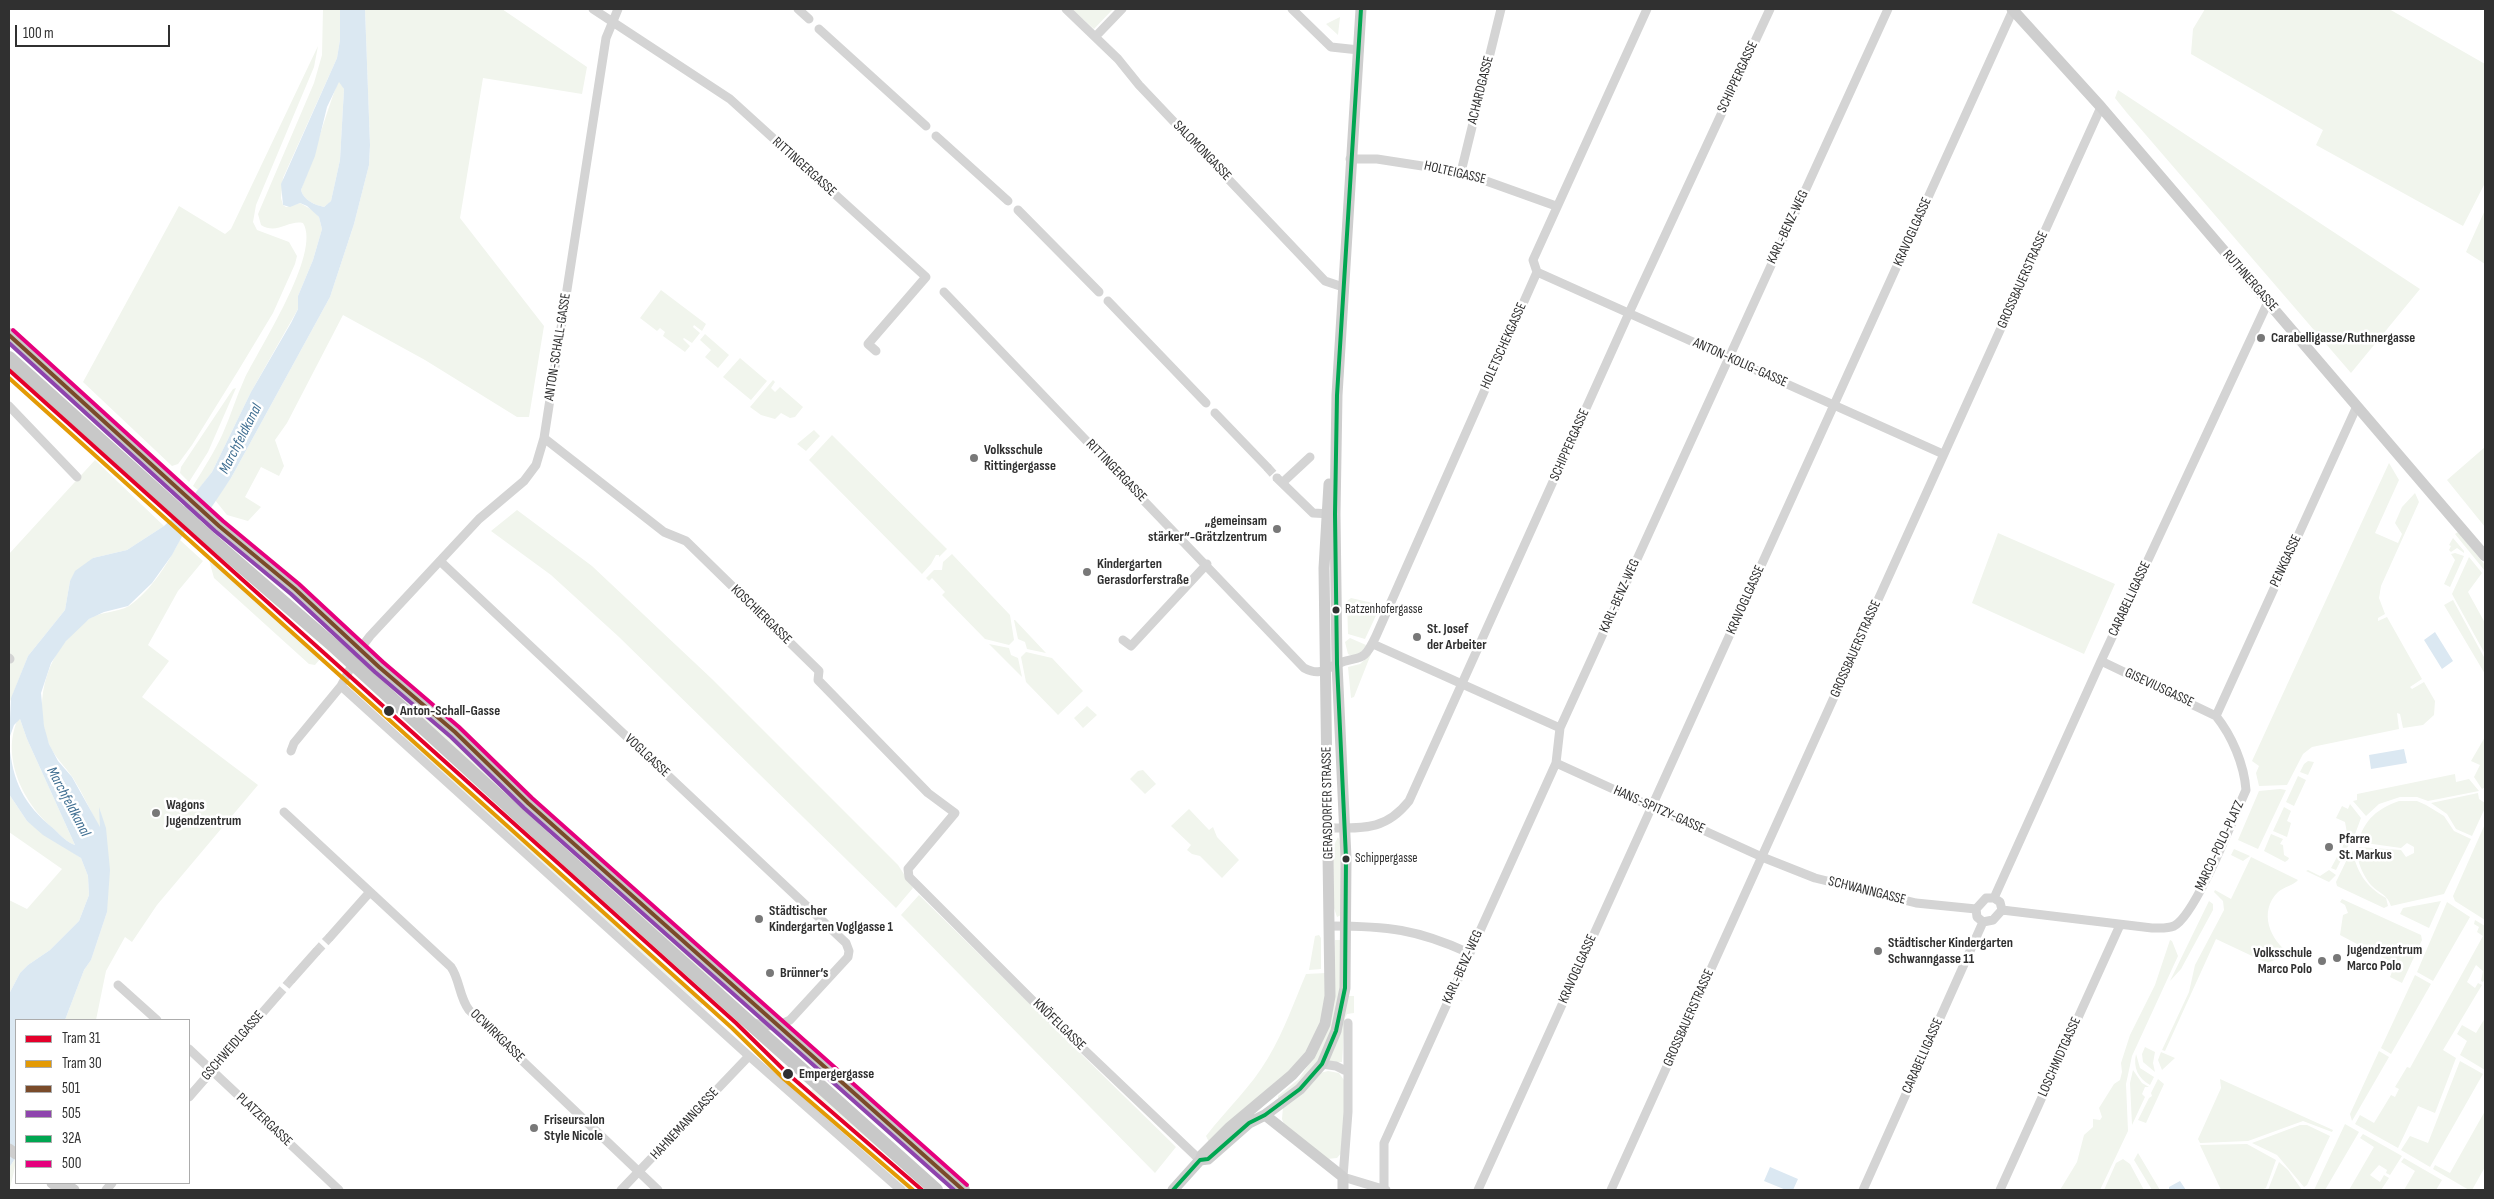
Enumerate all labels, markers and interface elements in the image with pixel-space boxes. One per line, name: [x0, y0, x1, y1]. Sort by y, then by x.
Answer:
scale bar: [18, 15, 172, 47]
text: 100 m: [23, 24, 54, 43]
street label: SCHIPPERGASSE: [1714, 38, 1762, 116]
street label: ACHARDGASSE: [1464, 54, 1498, 126]
street label: SALOMONGASSE: [1169, 118, 1235, 184]
street label: RITTINGERGASSE: [769, 134, 839, 200]
street label: HOLTEIGASSE: [1422, 158, 1488, 188]
street label: KARL-BENZ-WEG: [1764, 188, 1812, 266]
street label: KRAVOGLGASSE: [1890, 195, 1936, 269]
street label: GROSSBAUERSTRASSE: [1994, 229, 2052, 331]
street label: RUTHNERGASSE: [2219, 247, 2281, 315]
street label: ANTON-SCHALL-GASSE: [541, 292, 575, 402]
street label: HOLETSCHEKGASSE: [1477, 300, 1531, 392]
place label: Carabelligasse/Ruthnergasse: [2271, 330, 2415, 346]
marker: Carabelligasse/Ruthnergasse: [2255, 332, 2267, 344]
street label: ANTON-KOLIG-GASSE: [1690, 335, 1790, 391]
water label: Marchfeldkanal: [216, 401, 266, 477]
street label: SCHIPPERGASSE: [1547, 406, 1593, 484]
street label: RITTINGERGASSE: [1082, 436, 1150, 506]
place label: Volksschule Rittingergasse: [984, 442, 1056, 474]
marker: Volksschule Rittingergasse: [968, 452, 980, 464]
place label: „gemeinsam stärker“-Grätzlzentrum: [1148, 513, 1267, 546]
marker: „gemeinsam stärker“-Grätzlzentrum: [1271, 523, 1283, 535]
street label: PENKGASSE: [2267, 532, 2305, 590]
place label: Kindergarten Gerasdorferstraße: [1097, 556, 1189, 588]
street label: KARL-BENZ-WEG: [1596, 556, 1644, 636]
street label: CARABELLIGASSE: [2105, 559, 2155, 639]
street label: KRAVOGLGASSE: [1723, 563, 1769, 637]
marker: Kindergarten Gerasdorferstraße: [1081, 566, 1093, 578]
street label: KOSCHIERGASSE: [727, 582, 795, 648]
street label: GROSSBAUERSTRASSE: [1827, 598, 1885, 700]
place label: Ratzenhofergasse: [1345, 602, 1423, 618]
marker: Ratzenhofergasse: [1331, 605, 1341, 615]
place label: St. Josef der Arbeiter: [1427, 621, 1487, 654]
marker: St. Josef der Arbeiter: [1411, 631, 1423, 643]
street label: GISEVIUSGASSE: [2122, 665, 2196, 711]
place label: Anton-Schall-Gasse: [400, 703, 500, 719]
marker: Anton-Schall-Gasse: [382, 704, 396, 718]
street label: VOGLGASSE: [621, 731, 673, 781]
street label: GERASDORFER STRASSE: [1319, 746, 1337, 860]
water label: Marchfeldkanal: [42, 764, 94, 840]
street label: HANS-SPITZY-GASSE: [1611, 782, 1707, 838]
place label: Wagons Jugendzentrum: [166, 797, 241, 830]
street label: MARCO-POLO-PLATZ: [2192, 798, 2248, 894]
marker: Wagons Jugendzentrum: [150, 807, 162, 819]
place label: Pfarre St. Markus: [2339, 831, 2392, 864]
marker: Pfarre St. Markus: [2323, 841, 2335, 853]
place label: Schippergasse: [1355, 851, 1418, 867]
marker: Schippergasse: [1341, 854, 1351, 864]
street label: SCHWANNGASSE: [1826, 873, 1908, 909]
place label: Städtischer Kindergarten Voglgasse 1: [769, 903, 893, 936]
marker: Städtischer Kindergarten Voglgasse 1: [753, 913, 765, 925]
street label: KARL-BENZ-WEG: [1439, 927, 1487, 1007]
street label: KRAVOGLGASSE: [1555, 932, 1601, 1006]
place label: Städtischer Kindergarten Schwanngasse 11: [1888, 935, 2013, 968]
place label: Jugendzentrum Marco Polo: [2347, 942, 2422, 974]
marker: Städtischer Kindergarten Schwanngasse 11: [1872, 945, 1884, 957]
place label: Volksschule Marco Polo: [2253, 945, 2312, 978]
marker: Jugendzentrum Marco Polo: [2331, 952, 2343, 964]
marker: Volksschule Marco Polo: [2316, 955, 2328, 967]
place label: Brünner‘s: [780, 965, 828, 981]
marker: Brünner‘s: [764, 967, 776, 979]
street label: GROSSBAUERSTRASSE: [1660, 967, 1718, 1069]
street label: KNÖFELGASSE: [1029, 996, 1089, 1054]
street label: OCWIRKGASSE: [466, 1006, 528, 1066]
street label: GSCHWEIDLGASSE: [198, 1008, 268, 1084]
street label: LOSCHMIDTGASSE: [2035, 1015, 2085, 1099]
street label: CARABELLIGASSE: [1899, 1016, 1947, 1096]
legend: [15, 1019, 190, 1184]
text: Tram 31: [62, 1029, 100, 1048]
text: Tram 30: [62, 1054, 102, 1073]
place label: Empergergasse: [799, 1066, 874, 1082]
marker: Empergergasse: [781, 1067, 795, 1081]
text: 501: [62, 1079, 80, 1098]
street label: HAHNEMANNGASSE: [647, 1085, 723, 1163]
street label: PLATZERGASSE: [232, 1090, 296, 1150]
text: 505: [62, 1104, 81, 1123]
place label: Friseursalon Style Nicole: [544, 1112, 605, 1144]
marker: Friseursalon Style Nicole: [528, 1122, 540, 1134]
text: 32A: [62, 1129, 81, 1148]
text: 500: [62, 1154, 81, 1173]

